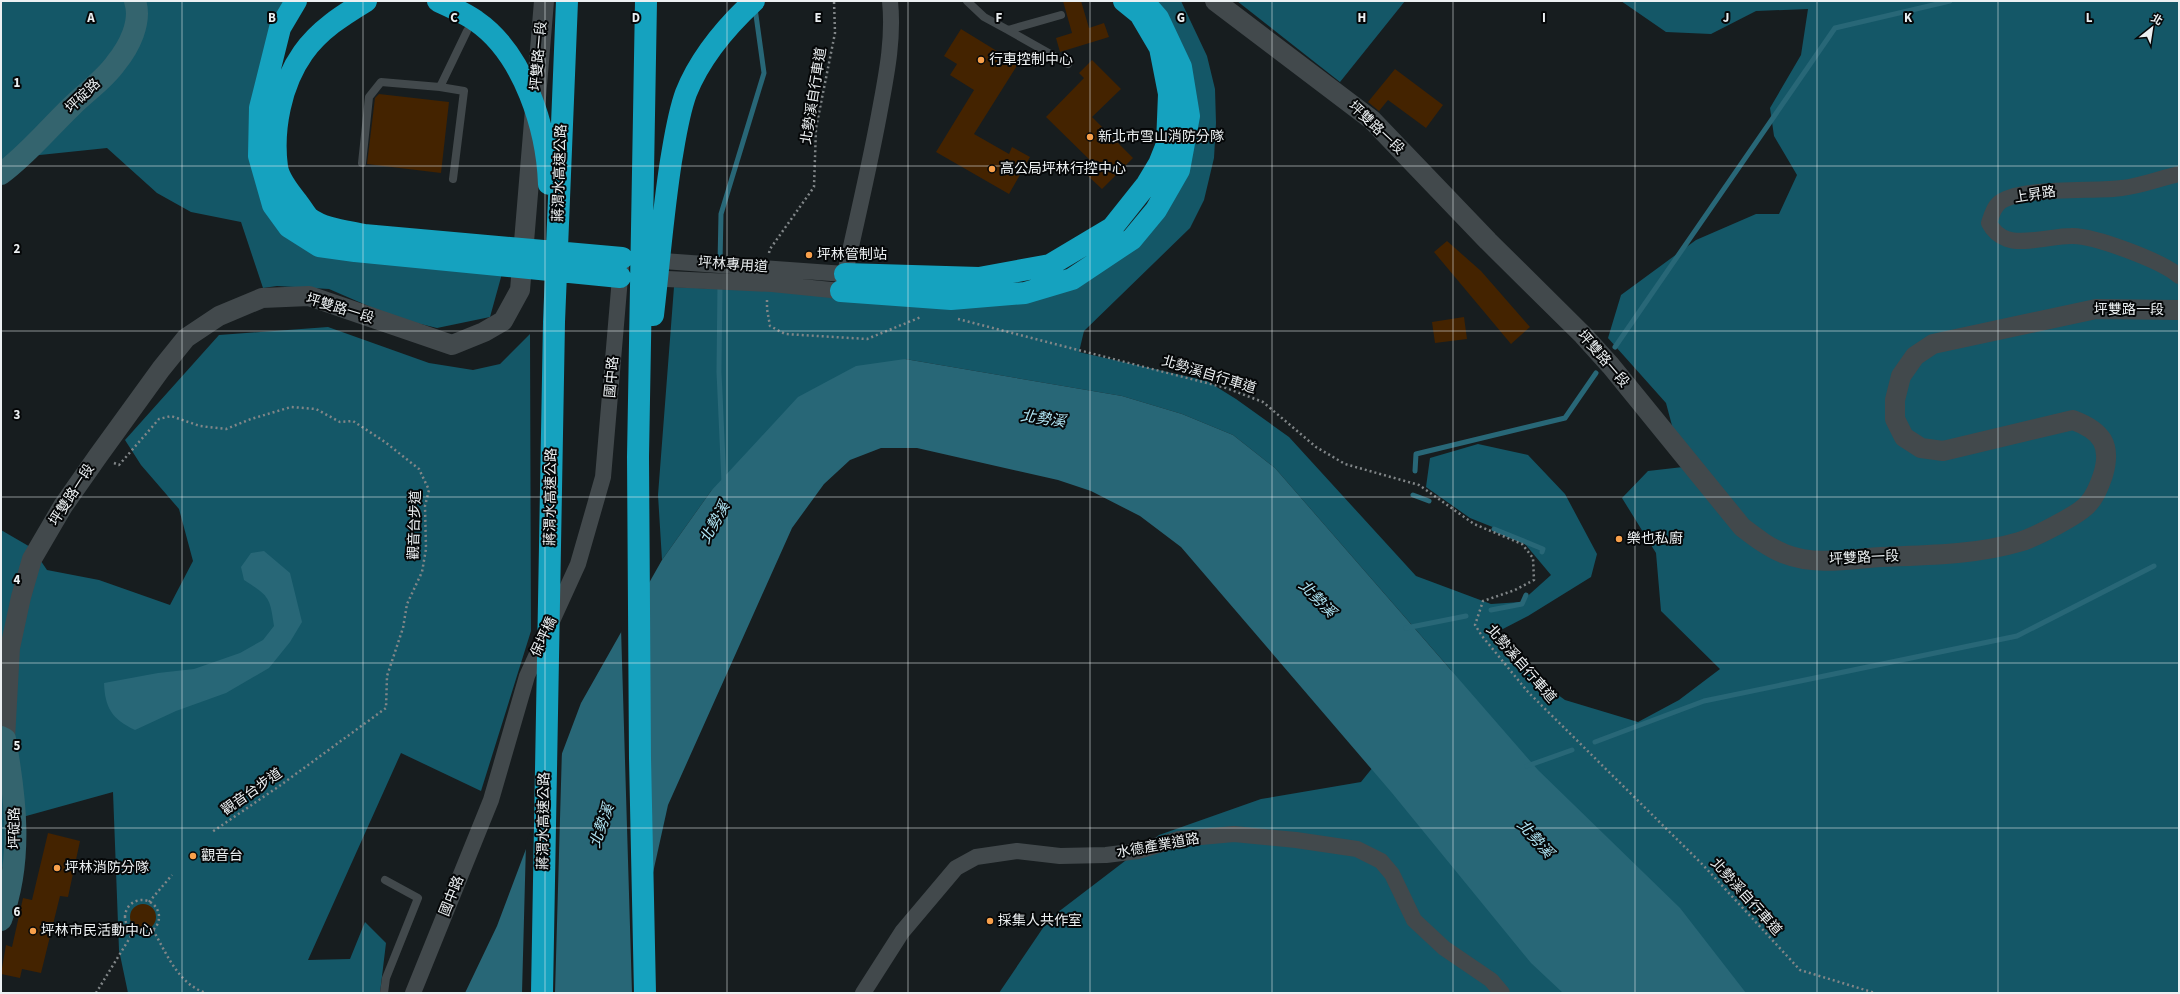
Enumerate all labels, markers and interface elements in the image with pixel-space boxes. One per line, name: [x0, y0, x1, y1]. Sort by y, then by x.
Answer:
north arrow: [2132, 8, 2172, 48]
text: A: [86, 9, 95, 27]
text: B: [268, 9, 276, 27]
text: C: [450, 9, 458, 27]
text: D: [632, 9, 640, 27]
text: E: [814, 9, 822, 27]
text: F: [996, 9, 1003, 27]
text: G: [1177, 9, 1185, 27]
text: H: [1358, 9, 1366, 27]
text: I: [1542, 9, 1546, 27]
text: J: [1723, 9, 1729, 27]
text: K: [1904, 9, 1913, 27]
text: L: [2086, 9, 2093, 27]
text: 北: [2148, 11, 2165, 29]
street label: 坪雙路一段: [526, 20, 552, 92]
street label: 北勢溪自行車道: [796, 46, 832, 146]
place label: 行車控制中心: [989, 50, 1073, 70]
marker: 行車控制中心: [976, 55, 986, 65]
text: 1: [14, 74, 21, 92]
street label: 坪碇路: [61, 74, 105, 118]
street label: 坪雙路一段: [1344, 97, 1408, 159]
street label: 蔣渭水高速公路: [548, 124, 572, 222]
place label: 新北市雪山消防分隊: [1098, 127, 1224, 147]
marker: 新北市雪山消防分隊: [1085, 132, 1095, 142]
place label: 高公局坪林行控中心: [1000, 159, 1126, 179]
marker: 高公局坪林行控中心: [987, 164, 997, 174]
street label: 上昇路: [2013, 182, 2057, 208]
text: 2: [14, 240, 21, 258]
place label: 坪林管制站: [817, 245, 887, 265]
marker: 坪林管制站: [804, 250, 814, 260]
street label: 坪林專用道: [697, 253, 769, 277]
street label: 坪雙路一段: [304, 289, 376, 329]
street label: 坪雙路一段: [2094, 300, 2164, 320]
street label: 坪雙路一段: [1572, 326, 1634, 392]
street label: 北勢溪自行車道: [1159, 351, 1259, 399]
street label: 國中路: [600, 355, 624, 399]
water label: 北勢溪: [1019, 405, 1069, 433]
text: 3: [14, 406, 21, 424]
street label: 蔣渭水高速公路: [540, 448, 562, 546]
street label: 坪雙路一段: [45, 460, 99, 530]
street label: 觀音台步道: [404, 490, 426, 560]
water label: 北勢溪: [695, 496, 736, 548]
place label: 樂也私廚: [1627, 529, 1683, 549]
marker: 樂也私廚: [1614, 534, 1624, 544]
street label: 坪雙路一段: [1829, 546, 1899, 570]
text: 4: [14, 571, 21, 589]
water label: 北勢溪: [1294, 576, 1342, 624]
street label: 保坪橋: [526, 614, 562, 660]
street label: 北勢溪自行車道: [1481, 620, 1561, 708]
text: 5: [14, 737, 21, 755]
street label: 觀音台步道: [218, 764, 286, 820]
street label: 蔣渭水高速公路: [533, 772, 555, 870]
water label: 北勢溪: [585, 799, 620, 851]
street label: 坪碇路: [5, 807, 25, 849]
water label: 北勢溪: [1512, 815, 1559, 864]
street label: 水德產業道路: [1115, 829, 1201, 863]
place label: 觀音台: [201, 846, 243, 866]
marker: 觀音台: [188, 851, 198, 861]
street label: 北勢溪自行車道: [1706, 854, 1786, 940]
place label: 坪林消防分隊: [65, 858, 149, 878]
marker: 坪林消防分隊: [52, 863, 62, 873]
street label: 國中路: [435, 873, 469, 919]
text: 6: [14, 903, 21, 921]
place label: 採集人共作室: [998, 911, 1082, 931]
marker: 採集人共作室: [985, 916, 995, 926]
place label: 坪林市民活動中心: [41, 921, 153, 941]
marker: 坪林市民活動中心: [28, 926, 38, 936]

